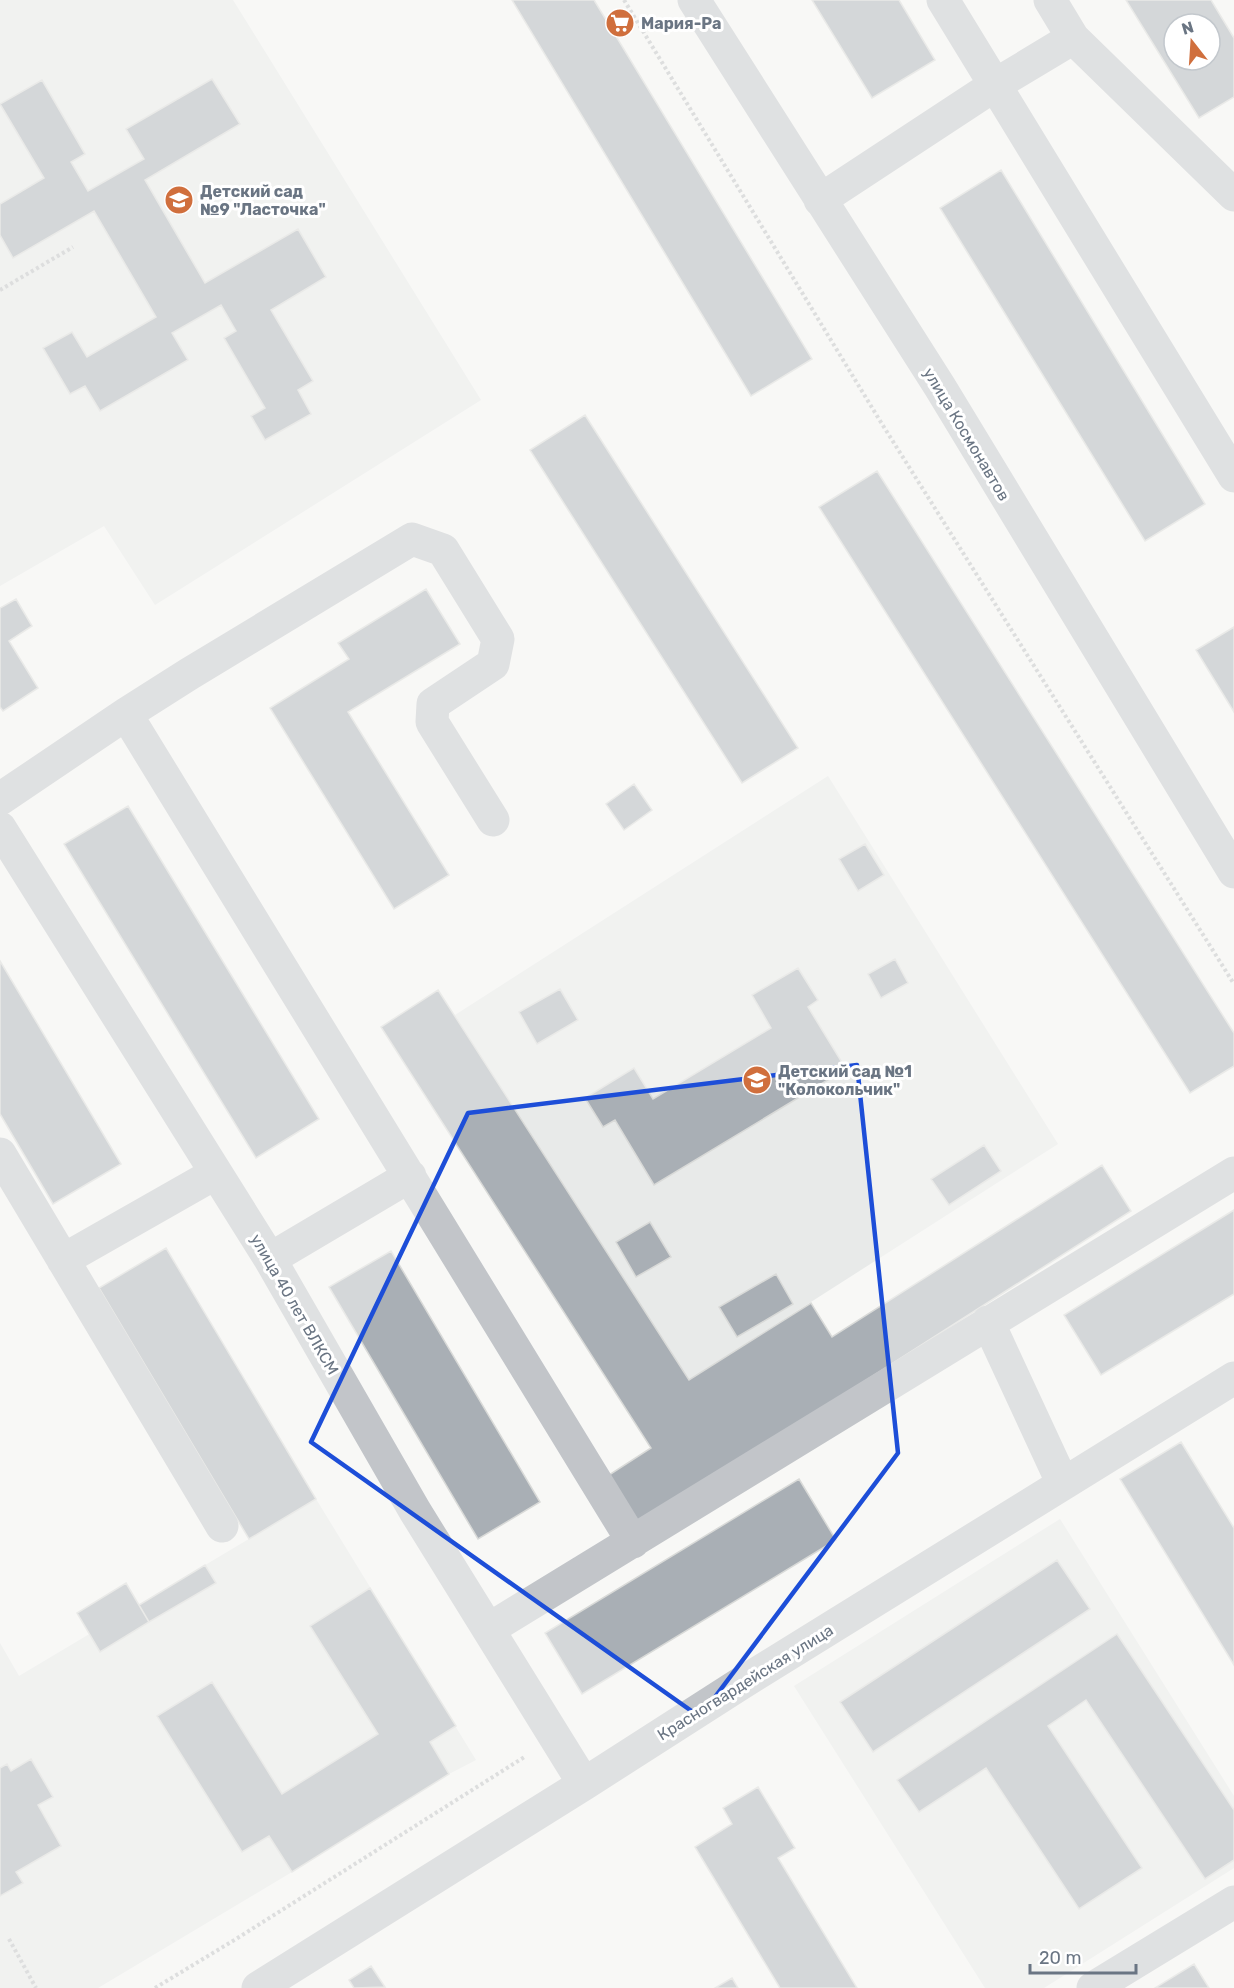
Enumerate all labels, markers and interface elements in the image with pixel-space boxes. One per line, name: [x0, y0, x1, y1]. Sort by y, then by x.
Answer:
supermarket icon: Мария-Ра: [604, 7, 636, 39]
north arrow: [1162, 12, 1222, 72]
place label: Мария-Ра: [641, 14, 722, 33]
text: N: [1179, 17, 1196, 39]
place label: Детский сад №9 "Ласточка": [200, 182, 326, 219]
school or university icon: Детский сад №9 "Ласточка": [163, 184, 195, 216]
street label: улица Космонавтов: [919, 364, 1014, 504]
place label: Детский сад №1 "Колокольчик": [778, 1062, 912, 1099]
school or university icon: Детский сад №1 "Колокольчик": [741, 1064, 773, 1096]
street label: улица 40 лет ВЛКСМ: [247, 1231, 343, 1378]
street label: Красногвардейская улица: [654, 1620, 837, 1744]
scale bar: [1030, 1937, 1136, 1975]
text: 20 m: [1039, 1947, 1081, 1969]

